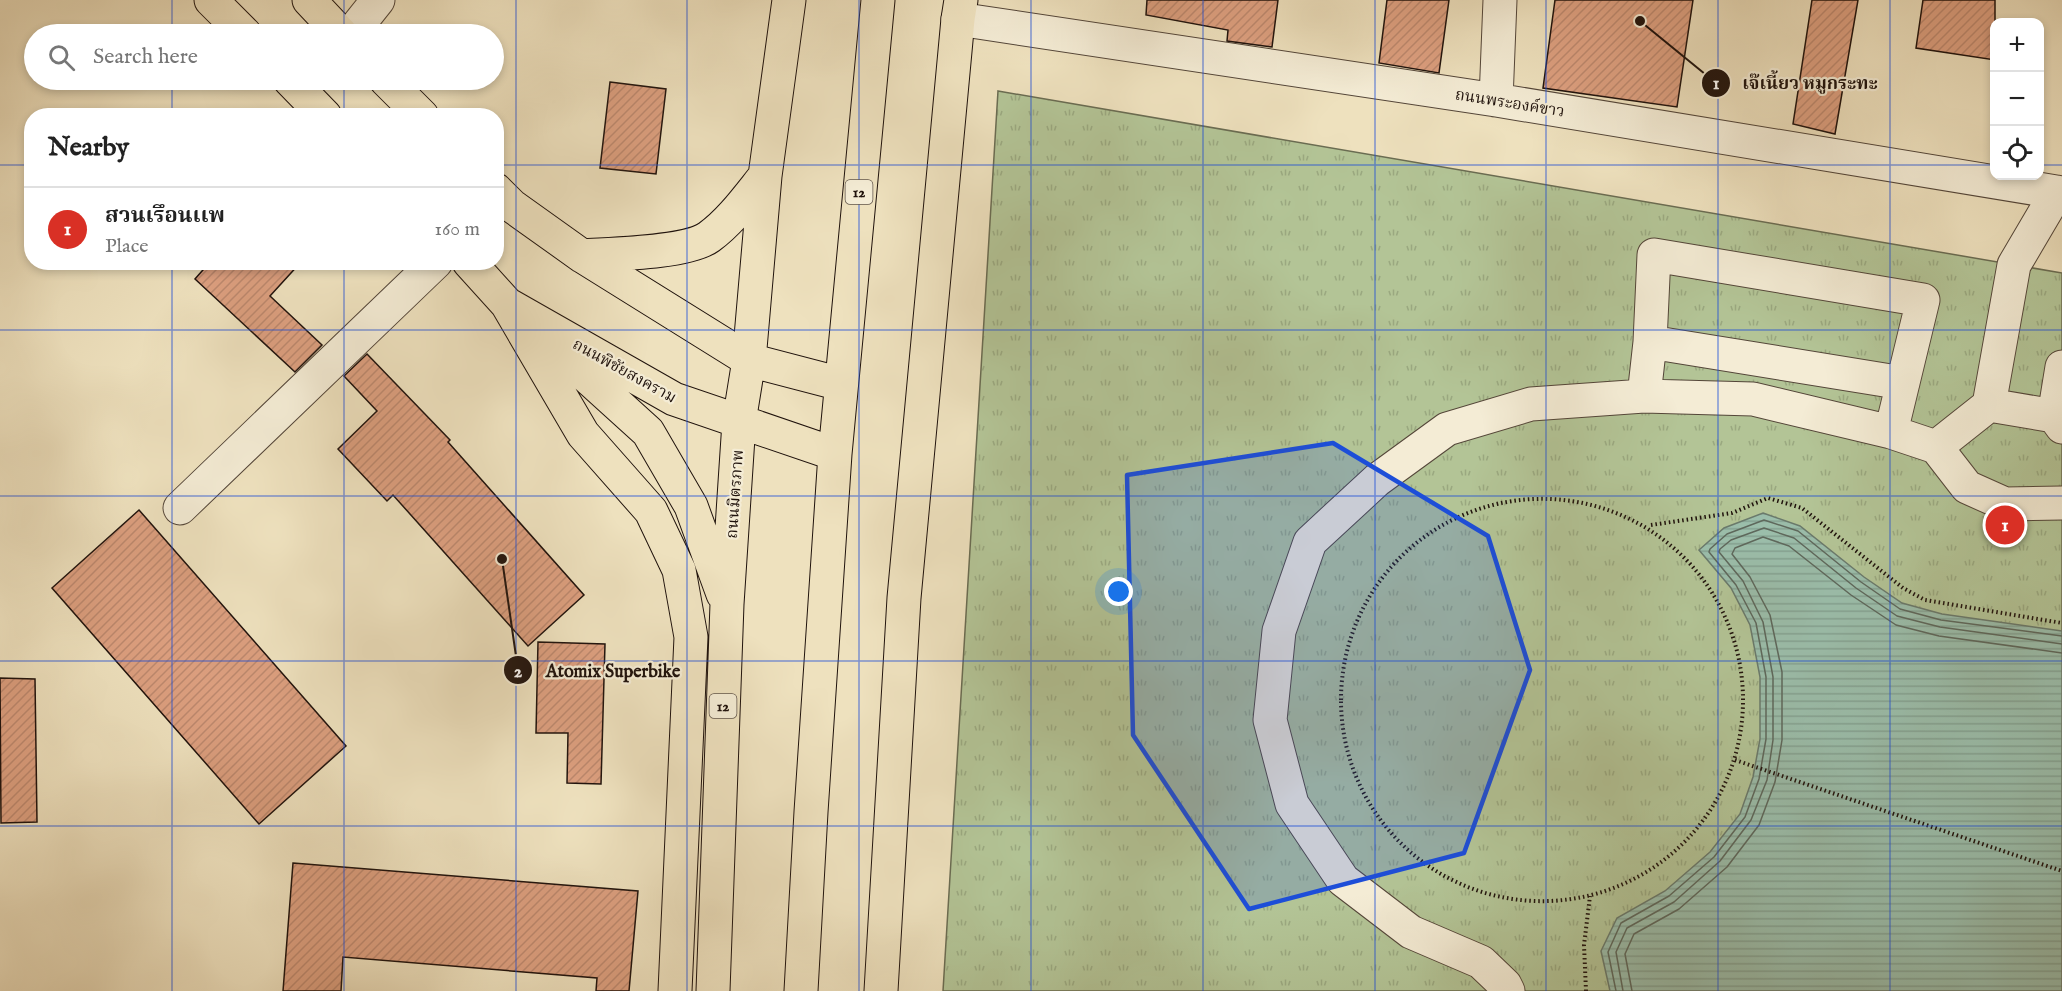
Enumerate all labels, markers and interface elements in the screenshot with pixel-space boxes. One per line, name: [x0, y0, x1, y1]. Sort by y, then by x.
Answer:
map controls: [1990, 18, 2044, 180]
button: +: [1990, 18, 2044, 72]
search box: [24, 24, 504, 90]
icon: search: [45, 41, 78, 74]
text: Search here: [93, 43, 198, 71]
callout: เจ๊เนี้ยว หมูกระทะ: [1701, 65, 1890, 101]
text: เจ๊เนี้ยว หมูกระทะ: [1742, 70, 1878, 96]
button: −: [1990, 72, 2044, 126]
text: 1: [1713, 73, 1720, 96]
street label: ถนนพระองค์ขาว: [1453, 84, 1566, 123]
button: locate: [1990, 126, 2044, 180]
text: Nearby: [48, 131, 129, 164]
road number: 12: [846, 180, 872, 204]
text: สวนเรึอนเเพ: [105, 202, 225, 230]
text: 1: [64, 217, 71, 242]
text: 160 m: [434, 217, 480, 242]
text: Place: [105, 234, 148, 259]
street label: ถนนพิชัยสงคราม: [569, 335, 679, 408]
street label: ถนนมิตรภาพ: [723, 449, 749, 539]
pin: 1: [1986, 502, 2024, 548]
your location: [1104, 577, 1133, 606]
callout: Atomix Superbike: [503, 652, 692, 688]
text: 2: [514, 661, 523, 684]
text: Atomix Superbike: [545, 661, 681, 684]
road number: 12: [710, 694, 736, 718]

